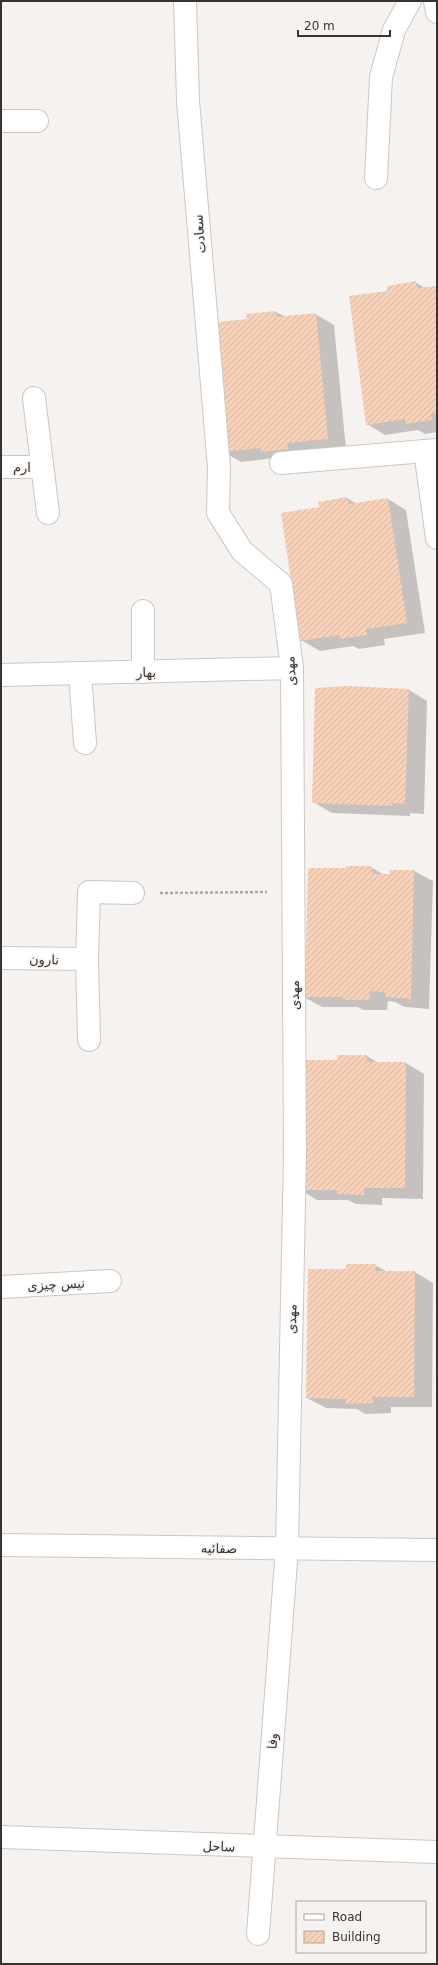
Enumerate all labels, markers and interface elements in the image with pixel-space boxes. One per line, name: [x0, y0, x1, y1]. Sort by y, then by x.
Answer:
scale bar: [298, 12, 390, 38]
text: 20 m: [304, 19, 335, 33]
street label: سعادت: [190, 214, 209, 254]
street label: ارم: [13, 460, 31, 476]
street label: مهدی: [282, 655, 300, 686]
street label: بهار: [135, 665, 156, 681]
street label: نارون: [29, 952, 59, 968]
street label: مهدی: [287, 980, 303, 1010]
street label: نیس چیزی: [27, 1276, 85, 1294]
street label: مهدی: [284, 1304, 300, 1334]
street label: صفائیه: [201, 1541, 237, 1556]
street label: وفا: [264, 1732, 282, 1750]
street label: ساحل: [202, 1838, 236, 1855]
legend: [296, 1901, 426, 1953]
text: Road: [332, 1910, 362, 1924]
text: Building: [332, 1930, 381, 1944]

